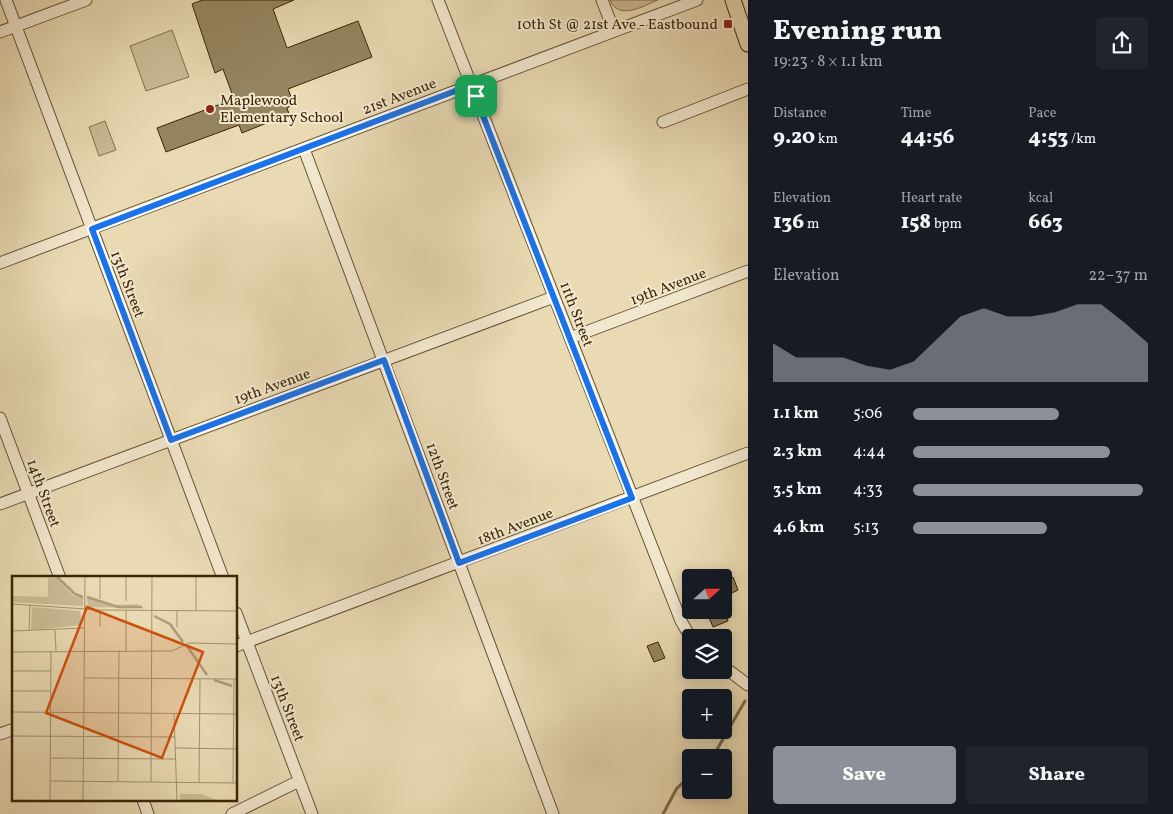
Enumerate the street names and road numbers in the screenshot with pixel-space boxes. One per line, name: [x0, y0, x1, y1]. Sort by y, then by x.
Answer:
street label: 21st Avenue: [360, 74, 440, 121]
street label: 13th Street: [104, 248, 149, 321]
street label: 19th Avenue: [627, 263, 710, 312]
street label: 11th Street: [554, 279, 598, 350]
street label: 19th Avenue: [231, 364, 314, 411]
street label: 12th Street: [420, 440, 463, 513]
street label: 14th Street: [21, 456, 65, 531]
street label: 18th Avenue: [475, 503, 557, 551]
street label: 13th Street: [264, 672, 309, 745]

